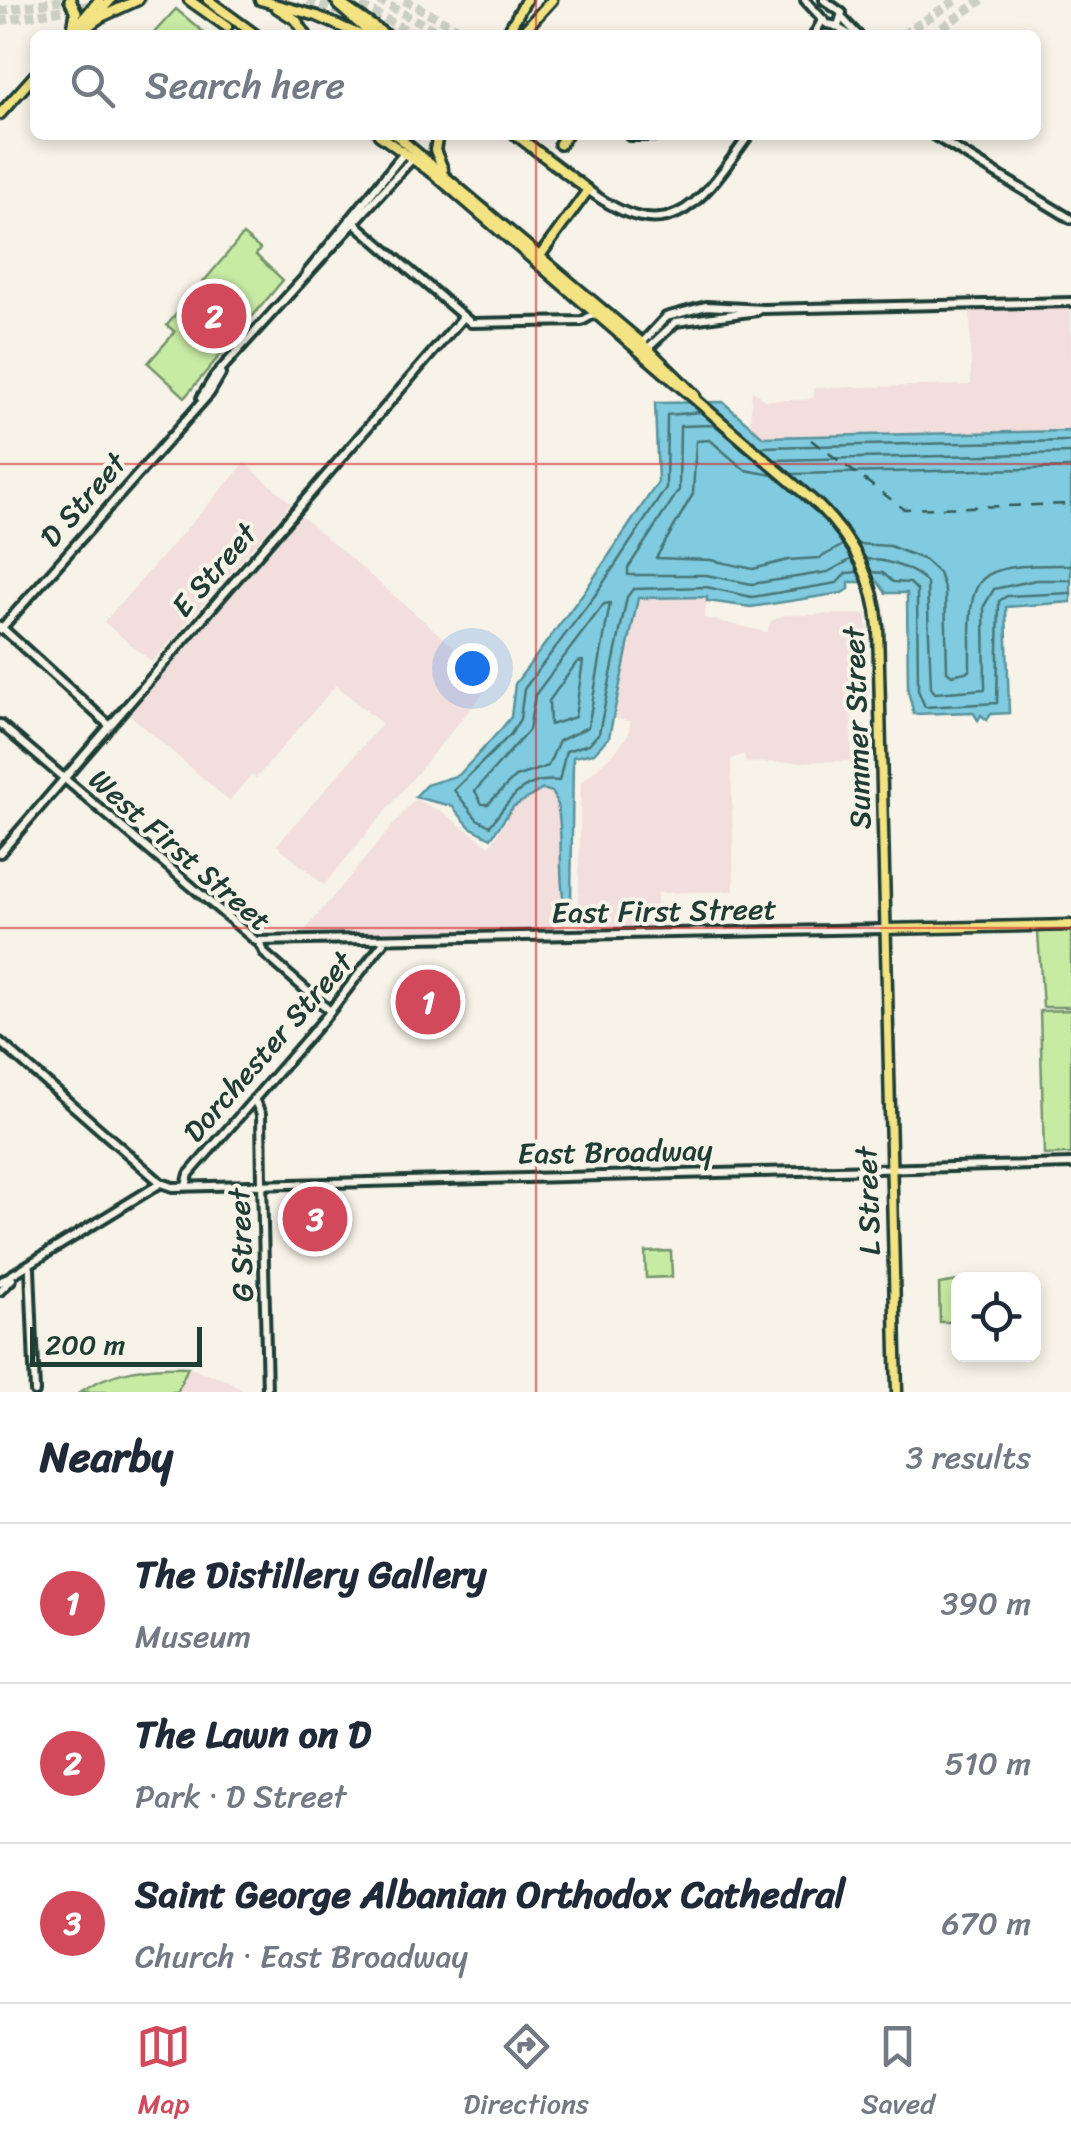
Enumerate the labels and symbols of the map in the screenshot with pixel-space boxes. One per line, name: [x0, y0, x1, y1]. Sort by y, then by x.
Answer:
pin: 2: [182, 278, 246, 354]
street label: D Street: [26, 438, 142, 560]
street label: E Street: [157, 509, 272, 630]
street label: Summer Street: [826, 624, 888, 830]
your location: [447, 643, 498, 694]
street label: West First Street: [76, 754, 284, 946]
street label: East First Street: [551, 882, 777, 940]
street label: Dorchester Street: [169, 937, 368, 1155]
pin: 1: [396, 964, 460, 1040]
street label: East Broadway: [517, 1123, 714, 1181]
street label: L Street: [839, 1144, 897, 1256]
pin: 3: [282, 1182, 348, 1256]
street label: G Street: [212, 1185, 270, 1303]
scale bar: [30, 1322, 202, 1366]

